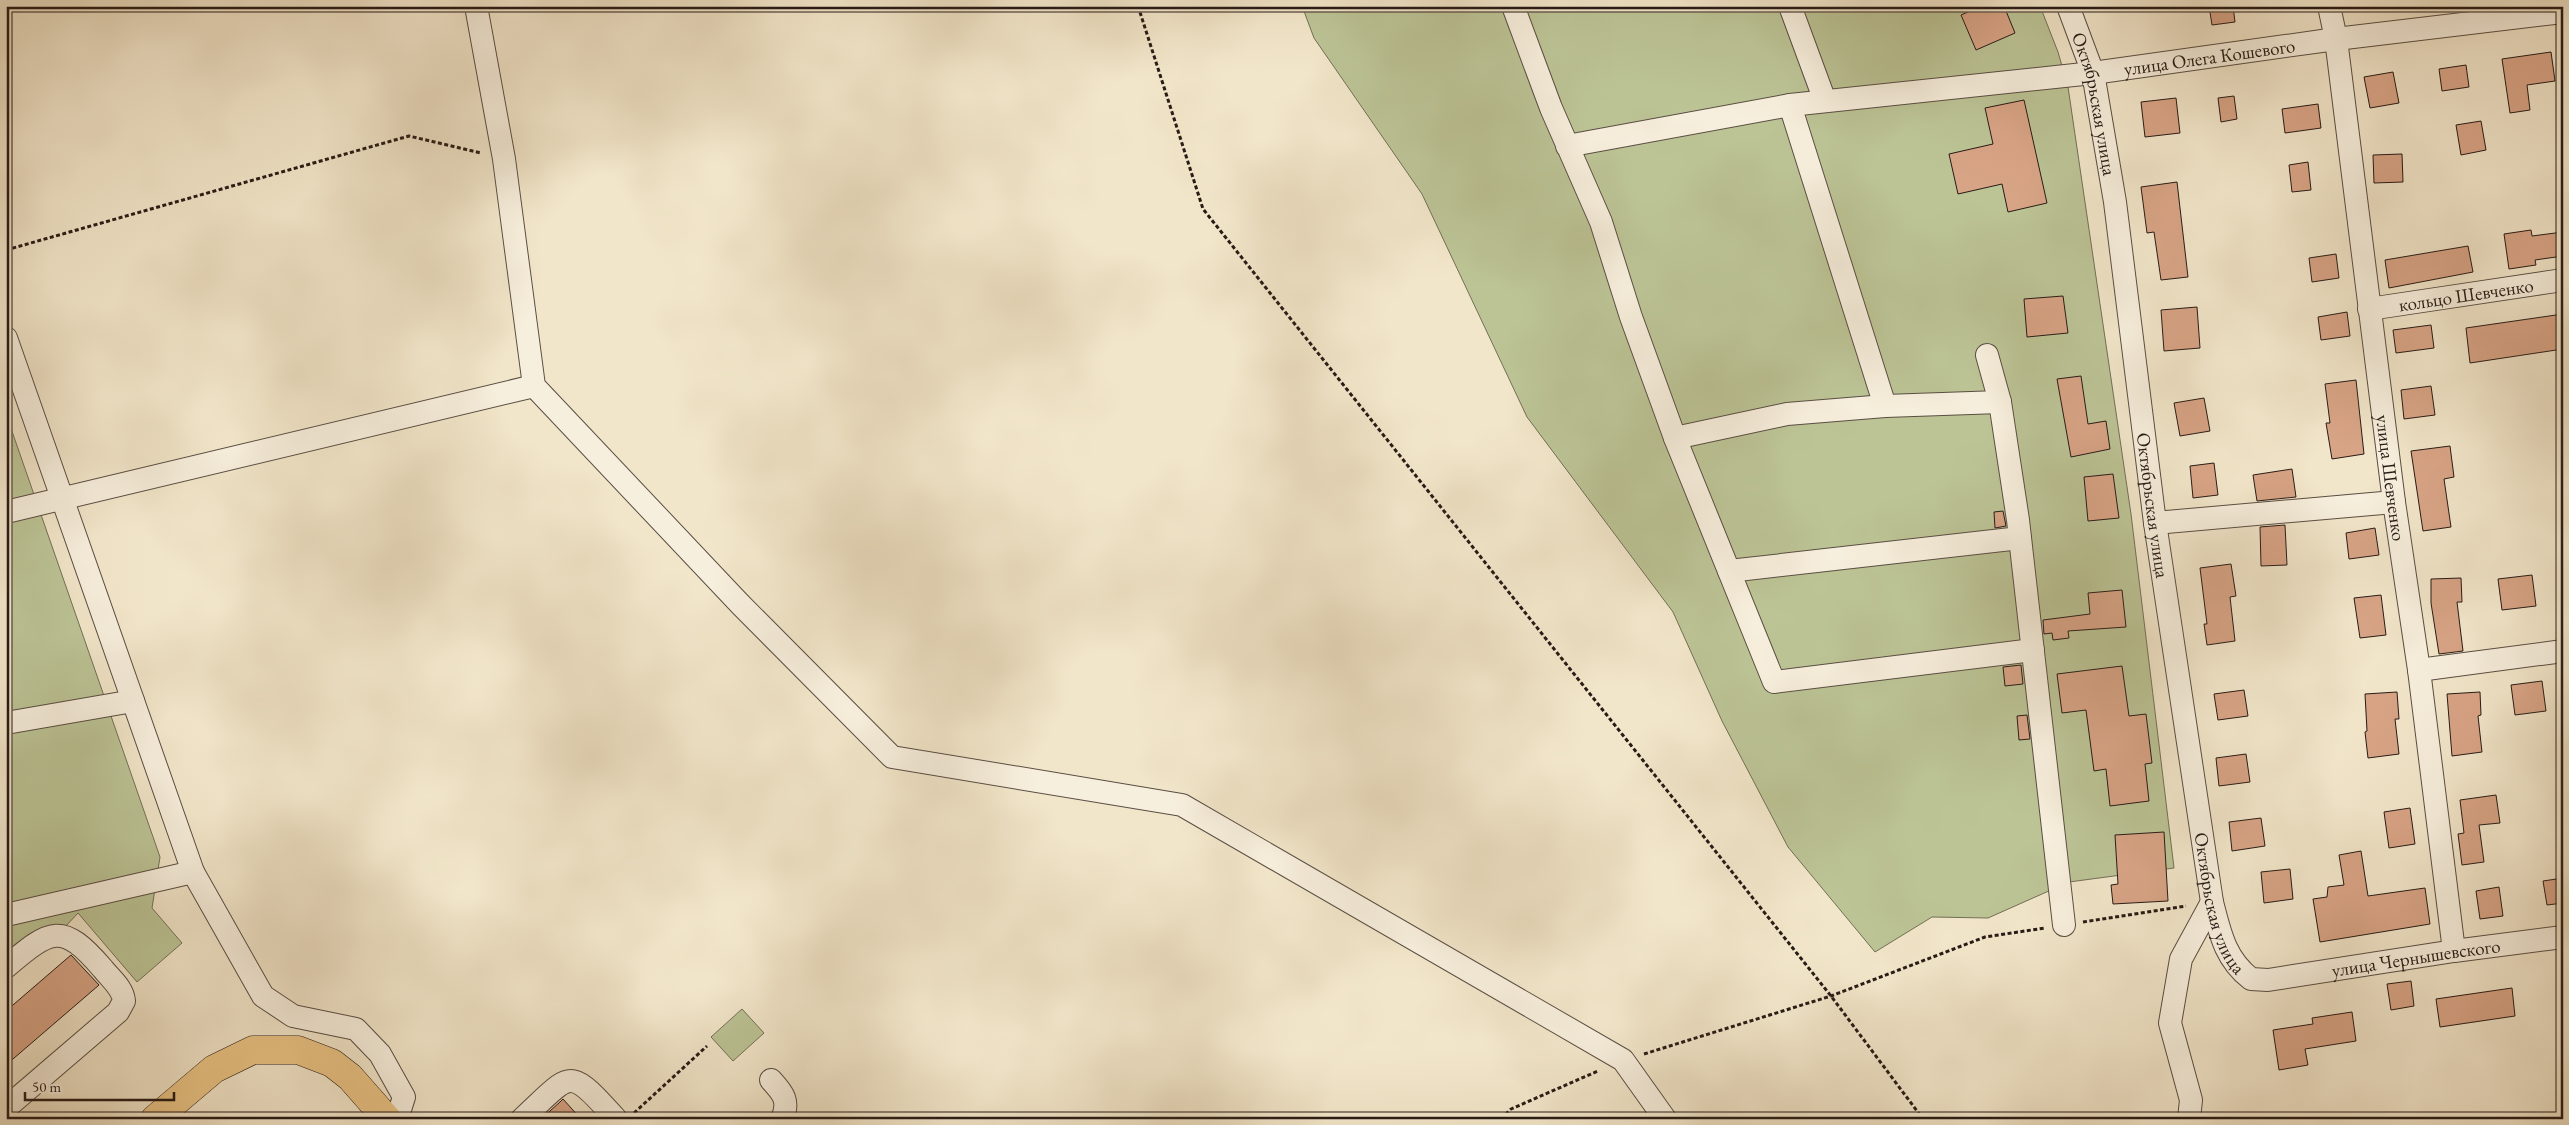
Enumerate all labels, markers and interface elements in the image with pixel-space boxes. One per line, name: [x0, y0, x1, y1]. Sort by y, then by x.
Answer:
street label: Октябрьская улица: [2066, 29, 2123, 178]
street label: улица Олега Кошевого: [2122, 32, 2297, 81]
street label: кольцо Шевченко: [2397, 272, 2535, 317]
street label: улица Шевченко: [2371, 413, 2412, 543]
street label: Октябрьская улица: [2131, 431, 2176, 580]
street label: Октябрьская улица: [2189, 831, 2251, 980]
street label: улица Чернышевского: [2330, 933, 2502, 982]
scale bar: [25, 1070, 174, 1102]
text: 50 m: [32, 1077, 61, 1096]

